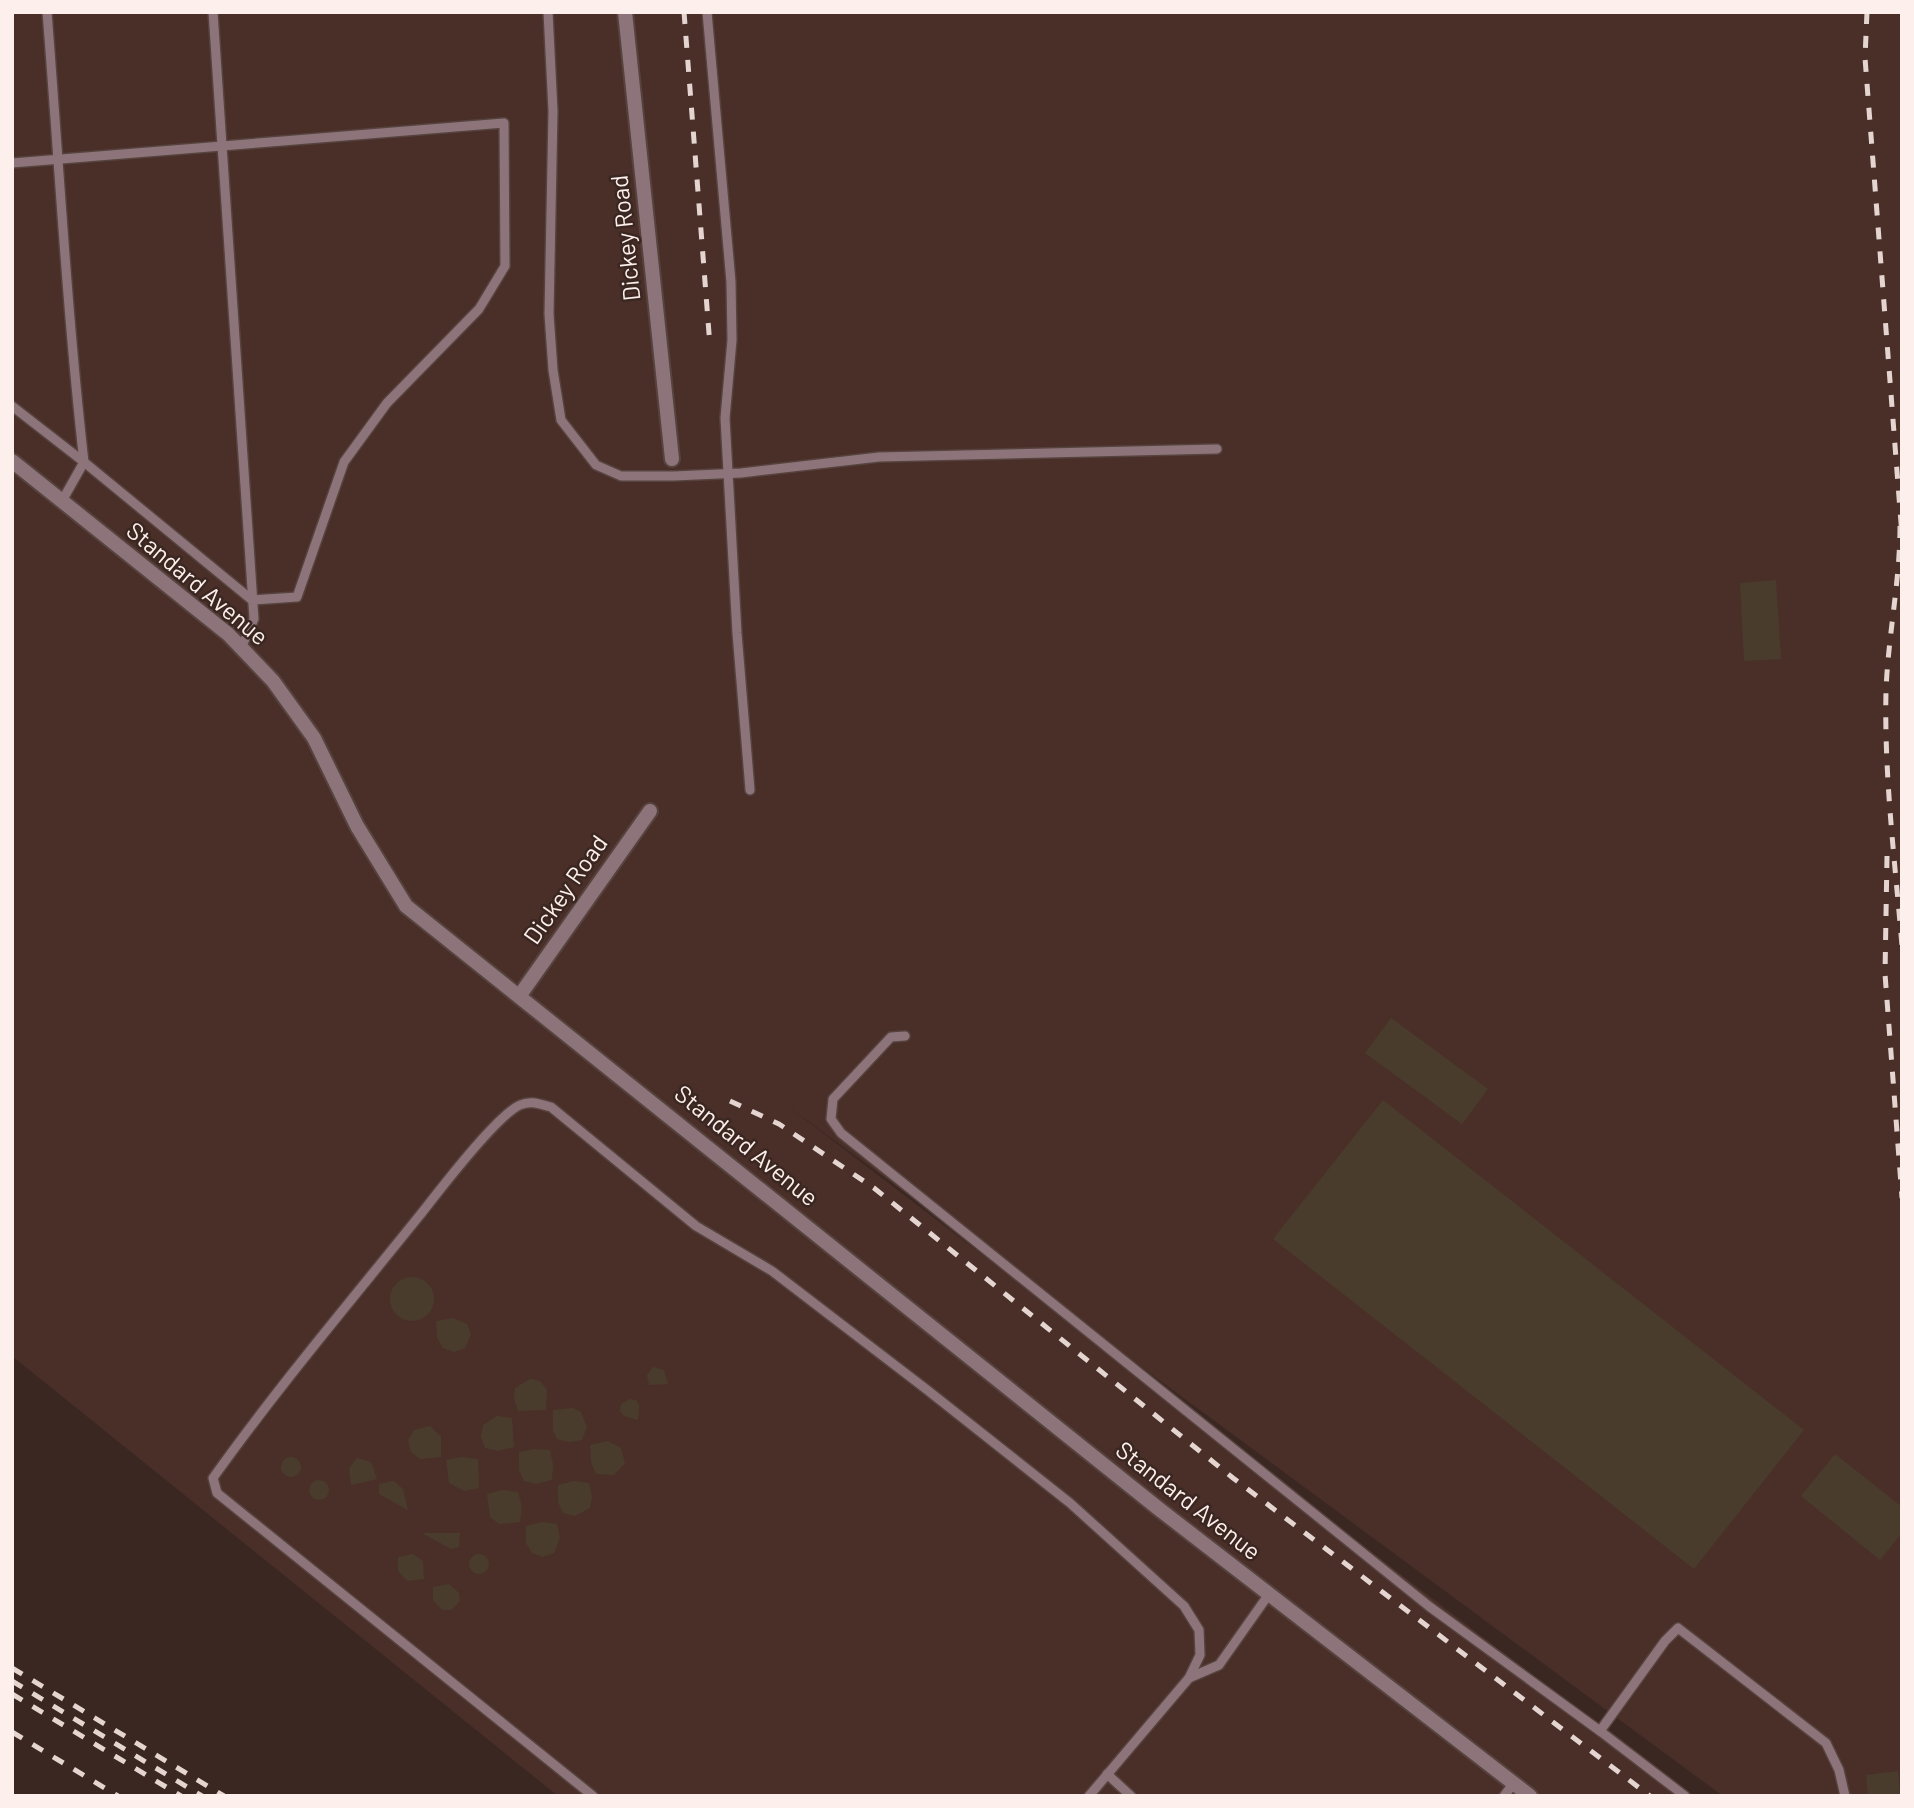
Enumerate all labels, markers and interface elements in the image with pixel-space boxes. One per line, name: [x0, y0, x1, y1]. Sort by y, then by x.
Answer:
street label: Dickey Road: [603, 174, 646, 303]
street label: Standard Avenue: [121, 515, 275, 651]
street label: Dickey Road: [517, 829, 613, 949]
street label: Standard Avenue: [669, 1078, 824, 1211]
street label: Standard Avenue: [1111, 1434, 1267, 1565]

